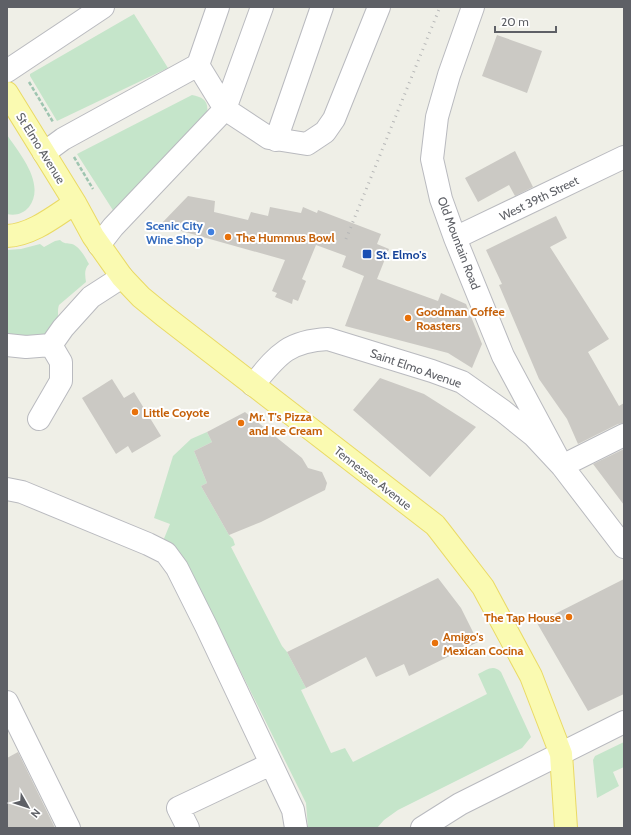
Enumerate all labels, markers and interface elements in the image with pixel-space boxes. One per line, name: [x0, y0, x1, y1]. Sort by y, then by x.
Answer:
scale bar: [495, 8, 556, 34]
text: 20 m: [501, 14, 529, 29]
street label: St Elmo Avenue: [13, 110, 69, 186]
street label: West 39th Street: [497, 172, 581, 224]
street label: Old Mountain Road: [434, 194, 484, 292]
place label: Scenic City Wine Shop: [146, 218, 204, 247]
marker: Scenic City Wine Shop: [206, 227, 216, 237]
place label: The Hummus Bowl: [236, 230, 335, 245]
marker: The Hummus Bowl: [223, 232, 233, 242]
place label: St. Elmo's: [376, 247, 426, 262]
marker: St. Elmo's: [361, 248, 373, 260]
place label: Goodman Coffee Roasters: [416, 304, 505, 333]
marker: Goodman Coffee Roasters: [403, 313, 413, 323]
street label: Saint Elmo Avenue: [368, 345, 464, 391]
place label: Little Coyote: [143, 405, 209, 420]
marker: Little Coyote: [130, 407, 140, 417]
place label: Mr. T's Pizza and Ice Cream: [249, 409, 322, 438]
marker: Mr. T's Pizza and Ice Cream: [236, 418, 246, 428]
street label: Tennessee Avenue: [331, 443, 415, 513]
place label: The Tap House: [484, 610, 561, 625]
marker: The Tap House: [564, 612, 574, 622]
place label: Amigo's Mexican Cocina: [443, 629, 523, 658]
marker: Amigo's Mexican Cocina: [430, 638, 440, 648]
north arrow: [8, 787, 48, 827]
text: N: [28, 806, 44, 821]

